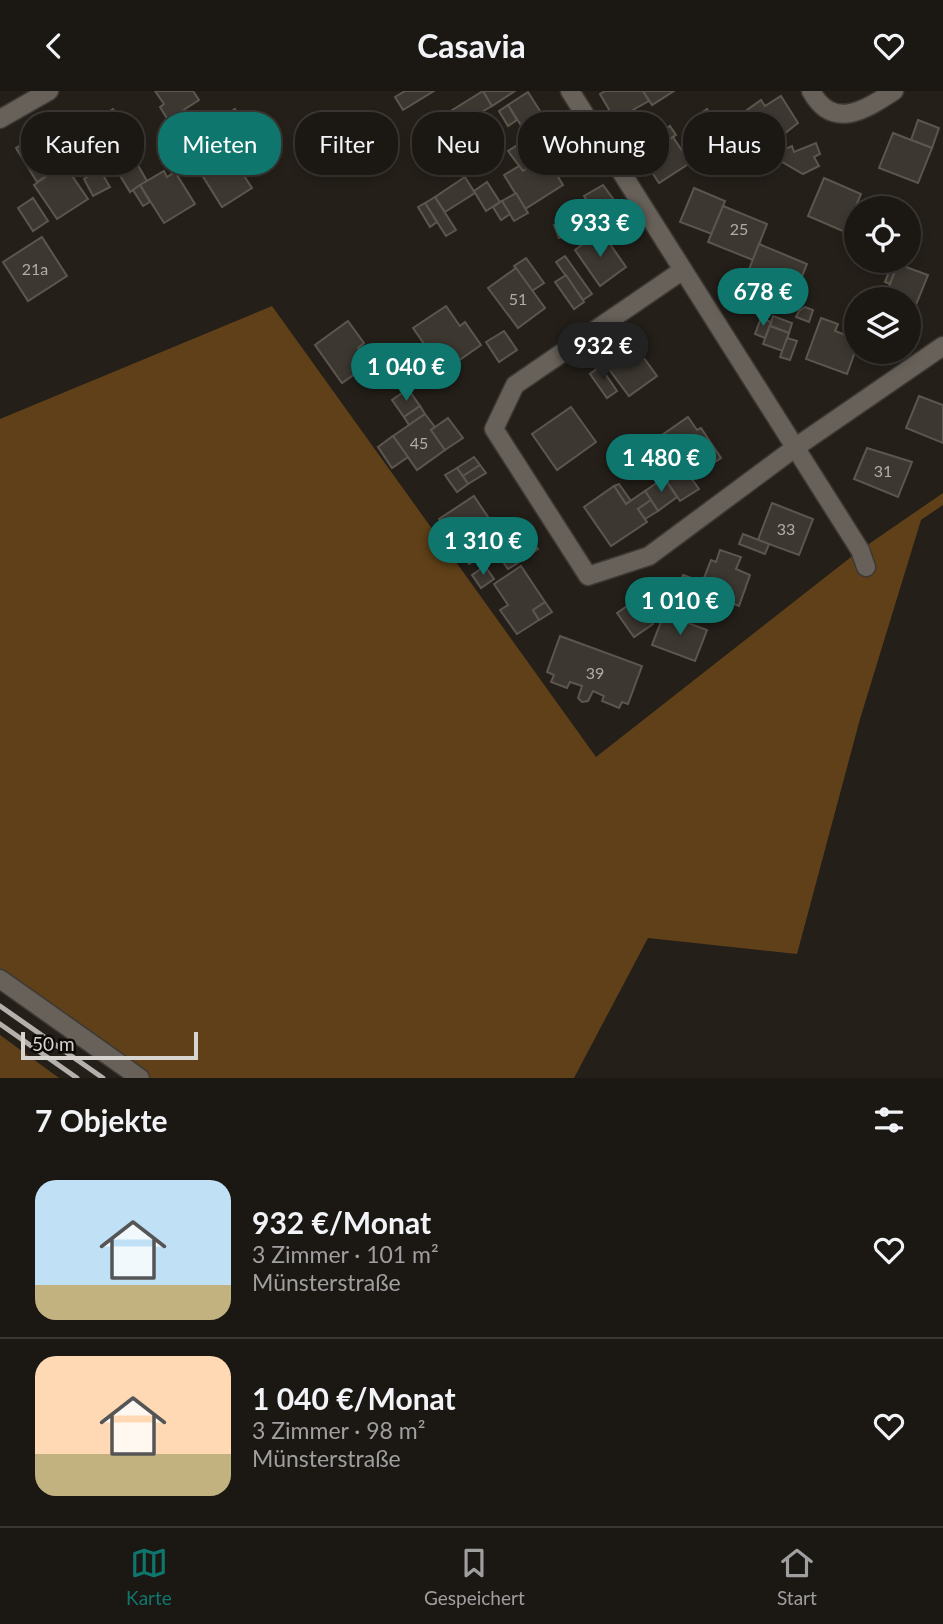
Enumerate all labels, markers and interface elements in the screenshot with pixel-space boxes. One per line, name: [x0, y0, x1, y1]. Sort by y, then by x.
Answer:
text: Casavia: [417, 26, 526, 65]
icon: back: [35, 27, 73, 65]
icon: heart: [870, 27, 908, 65]
chip: Kaufen: [21, 112, 144, 175]
chip: Mieten: [158, 112, 281, 175]
chip: Filter: [295, 112, 398, 175]
chip: Neu: [412, 112, 504, 175]
chip: Wohnung: [518, 112, 669, 175]
chip: Haus: [683, 112, 785, 175]
map controls: [844, 196, 921, 364]
button: locate: [844, 196, 921, 273]
pin: 933 €: [551, 199, 649, 259]
text: 933 €: [571, 208, 629, 236]
house number: 25: [730, 219, 748, 238]
house number: 21a: [22, 259, 48, 278]
pin: 678 €: [714, 268, 812, 328]
text: 678 €: [734, 277, 792, 305]
button: layers: [844, 287, 921, 364]
house number: 51: [509, 289, 527, 308]
pin: 932 €: [554, 323, 652, 382]
text: 932 €: [574, 331, 632, 359]
pin: 1 040 €: [341, 343, 471, 403]
text: 1 040 €: [367, 352, 445, 380]
house number: 45: [410, 433, 428, 452]
pin: 1 480 €: [596, 435, 726, 494]
text: 1 480 €: [622, 443, 700, 471]
house number: 31: [874, 461, 892, 480]
pin: 1 310 €: [418, 517, 548, 577]
house number: 33: [777, 519, 795, 538]
text: 1 310 €: [444, 526, 522, 554]
pin: 1 010 €: [615, 577, 745, 637]
text: 1 010 €: [641, 586, 719, 614]
house number: 39: [586, 663, 604, 682]
scale bar: [21, 1029, 198, 1061]
text: 50 m: [32, 1032, 75, 1055]
icon: filters: [870, 1101, 908, 1139]
text: 7 Objekte: [35, 1102, 167, 1138]
text: 932 €/Monat: [252, 1204, 431, 1240]
icon: home: [91, 1208, 175, 1292]
icon: heart: [870, 1231, 908, 1269]
text: 3 Zimmer · 101 m²: [252, 1240, 439, 1268]
text: Münsterstraße: [252, 1268, 401, 1296]
text: 1 040 €/Monat: [252, 1380, 456, 1416]
icon: home: [91, 1384, 175, 1468]
icon: heart: [870, 1407, 908, 1445]
text: 3 Zimmer · 98 m²: [252, 1416, 425, 1444]
text: Münsterstraße: [252, 1444, 401, 1472]
tab: Karte: [126, 1544, 172, 1609]
tab: Gespeichert: [424, 1544, 525, 1609]
tab: Start: [777, 1544, 817, 1609]

